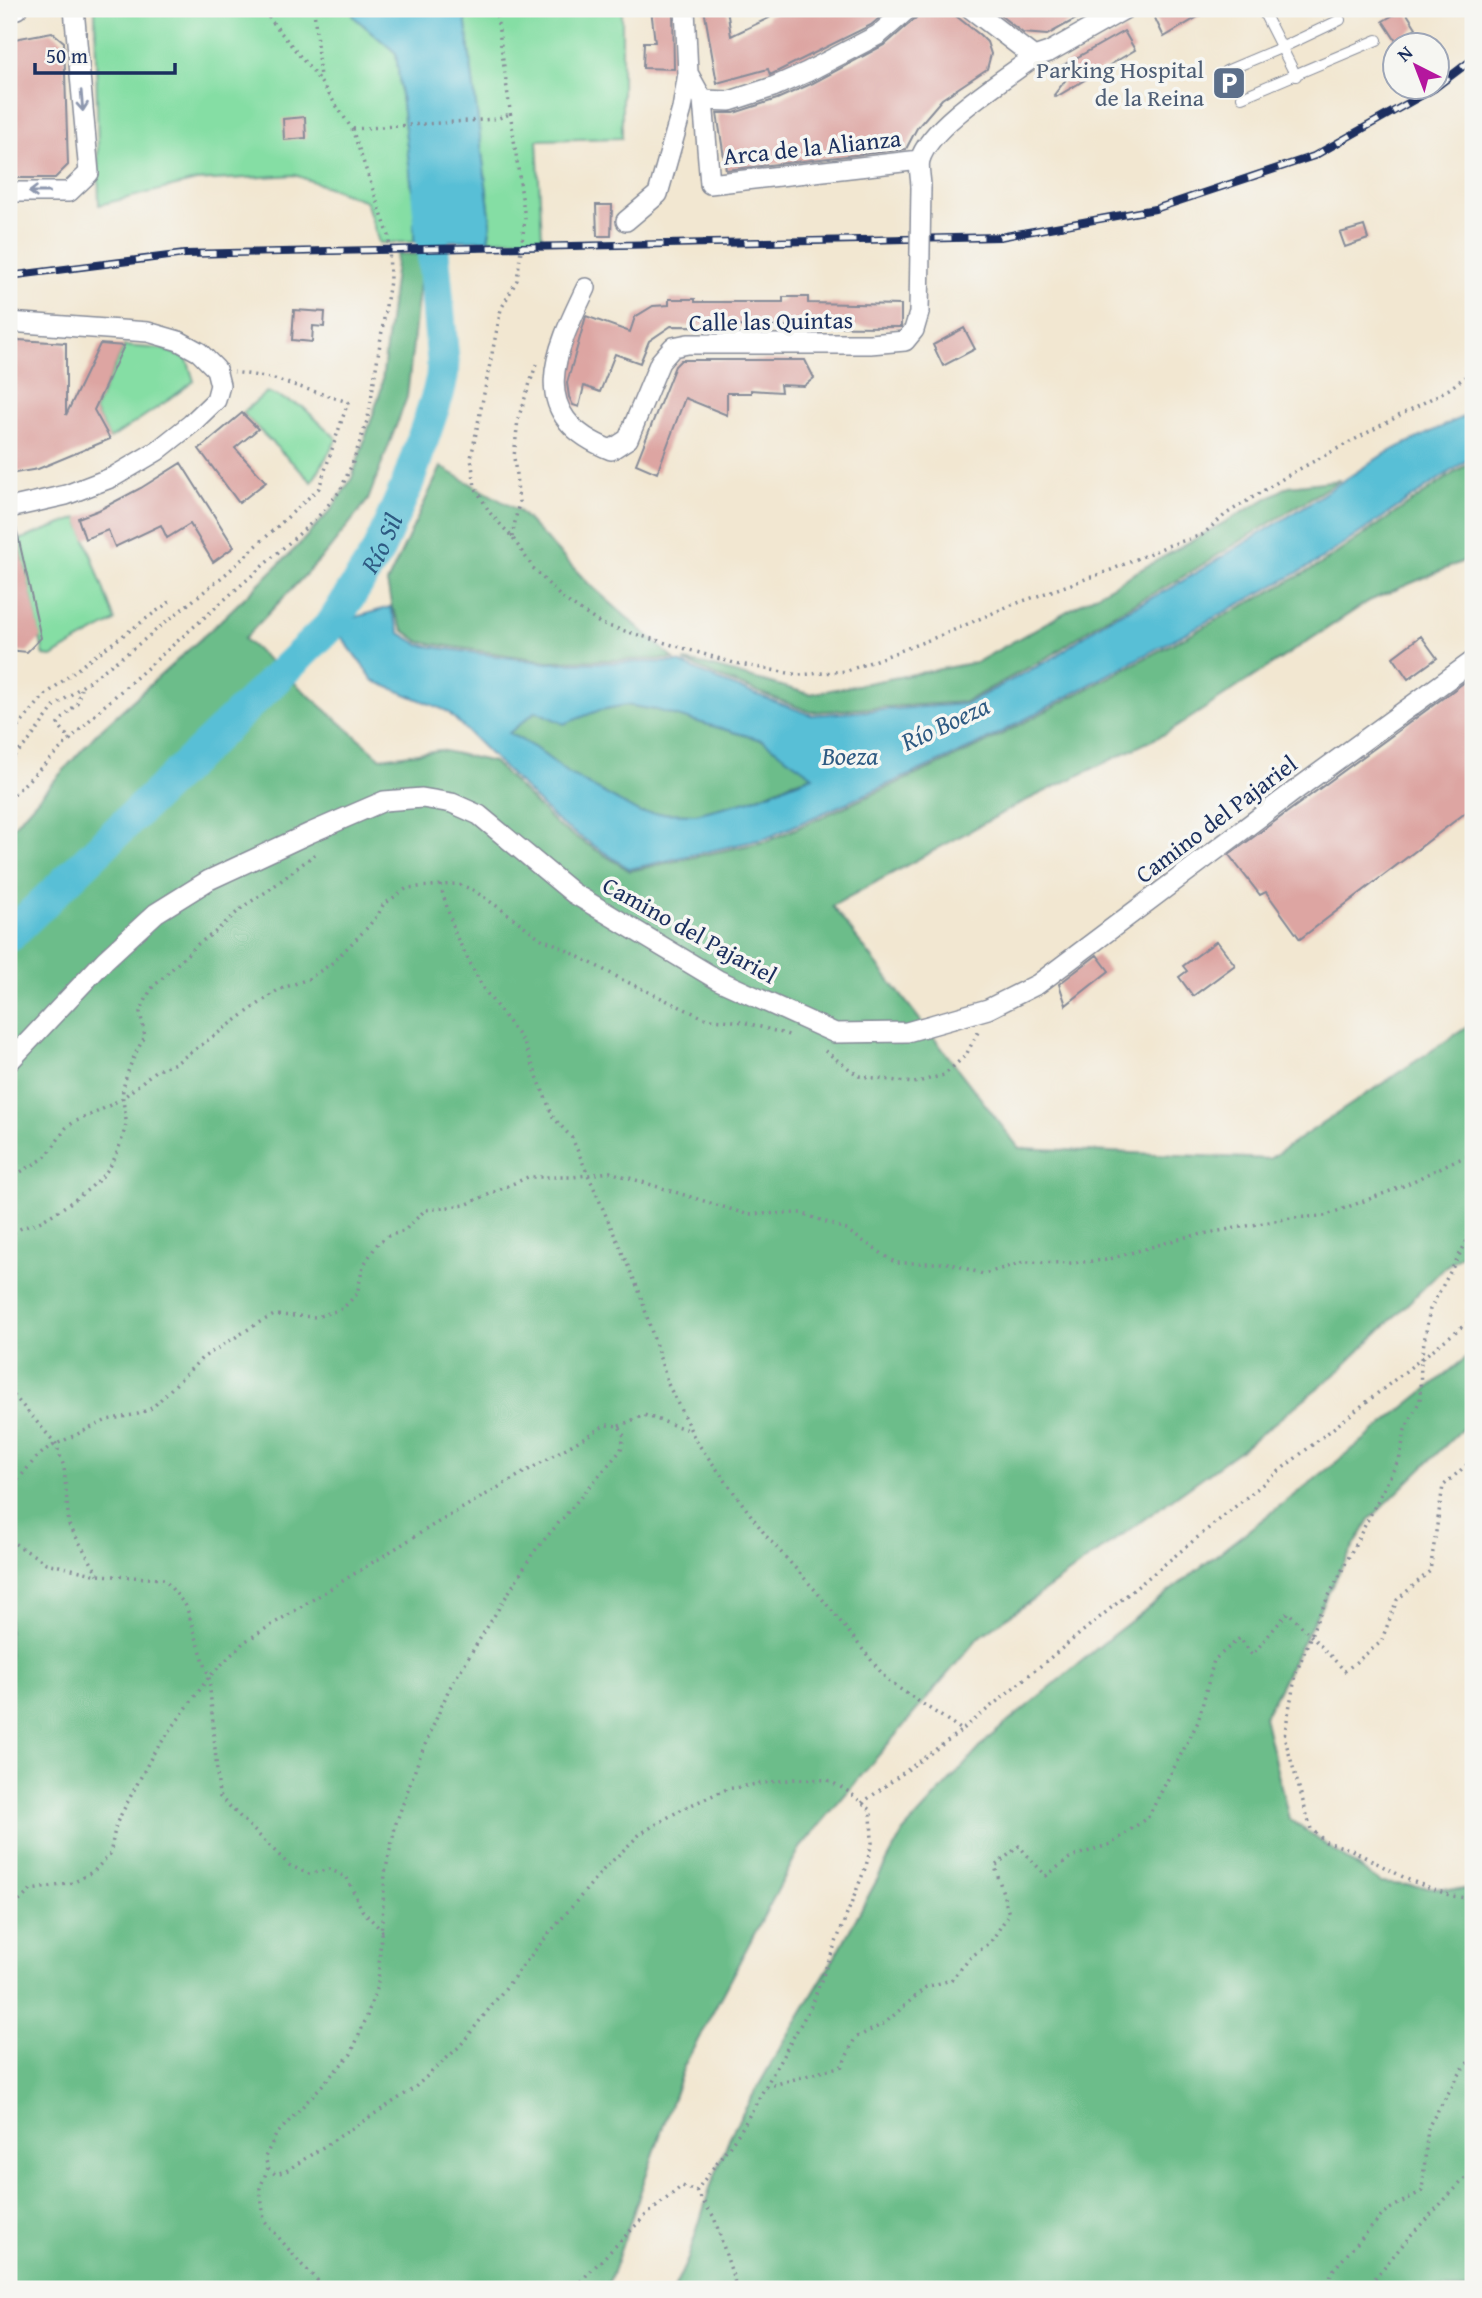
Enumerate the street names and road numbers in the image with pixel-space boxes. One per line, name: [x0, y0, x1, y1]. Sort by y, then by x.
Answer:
street label: Arca de la Alianza: [721, 120, 903, 174]
street label: Calle las Quintas: [688, 302, 854, 340]
street label: Camino del Pajariel: [1128, 746, 1304, 892]
street label: Camino del Pajariel: [596, 868, 784, 993]

